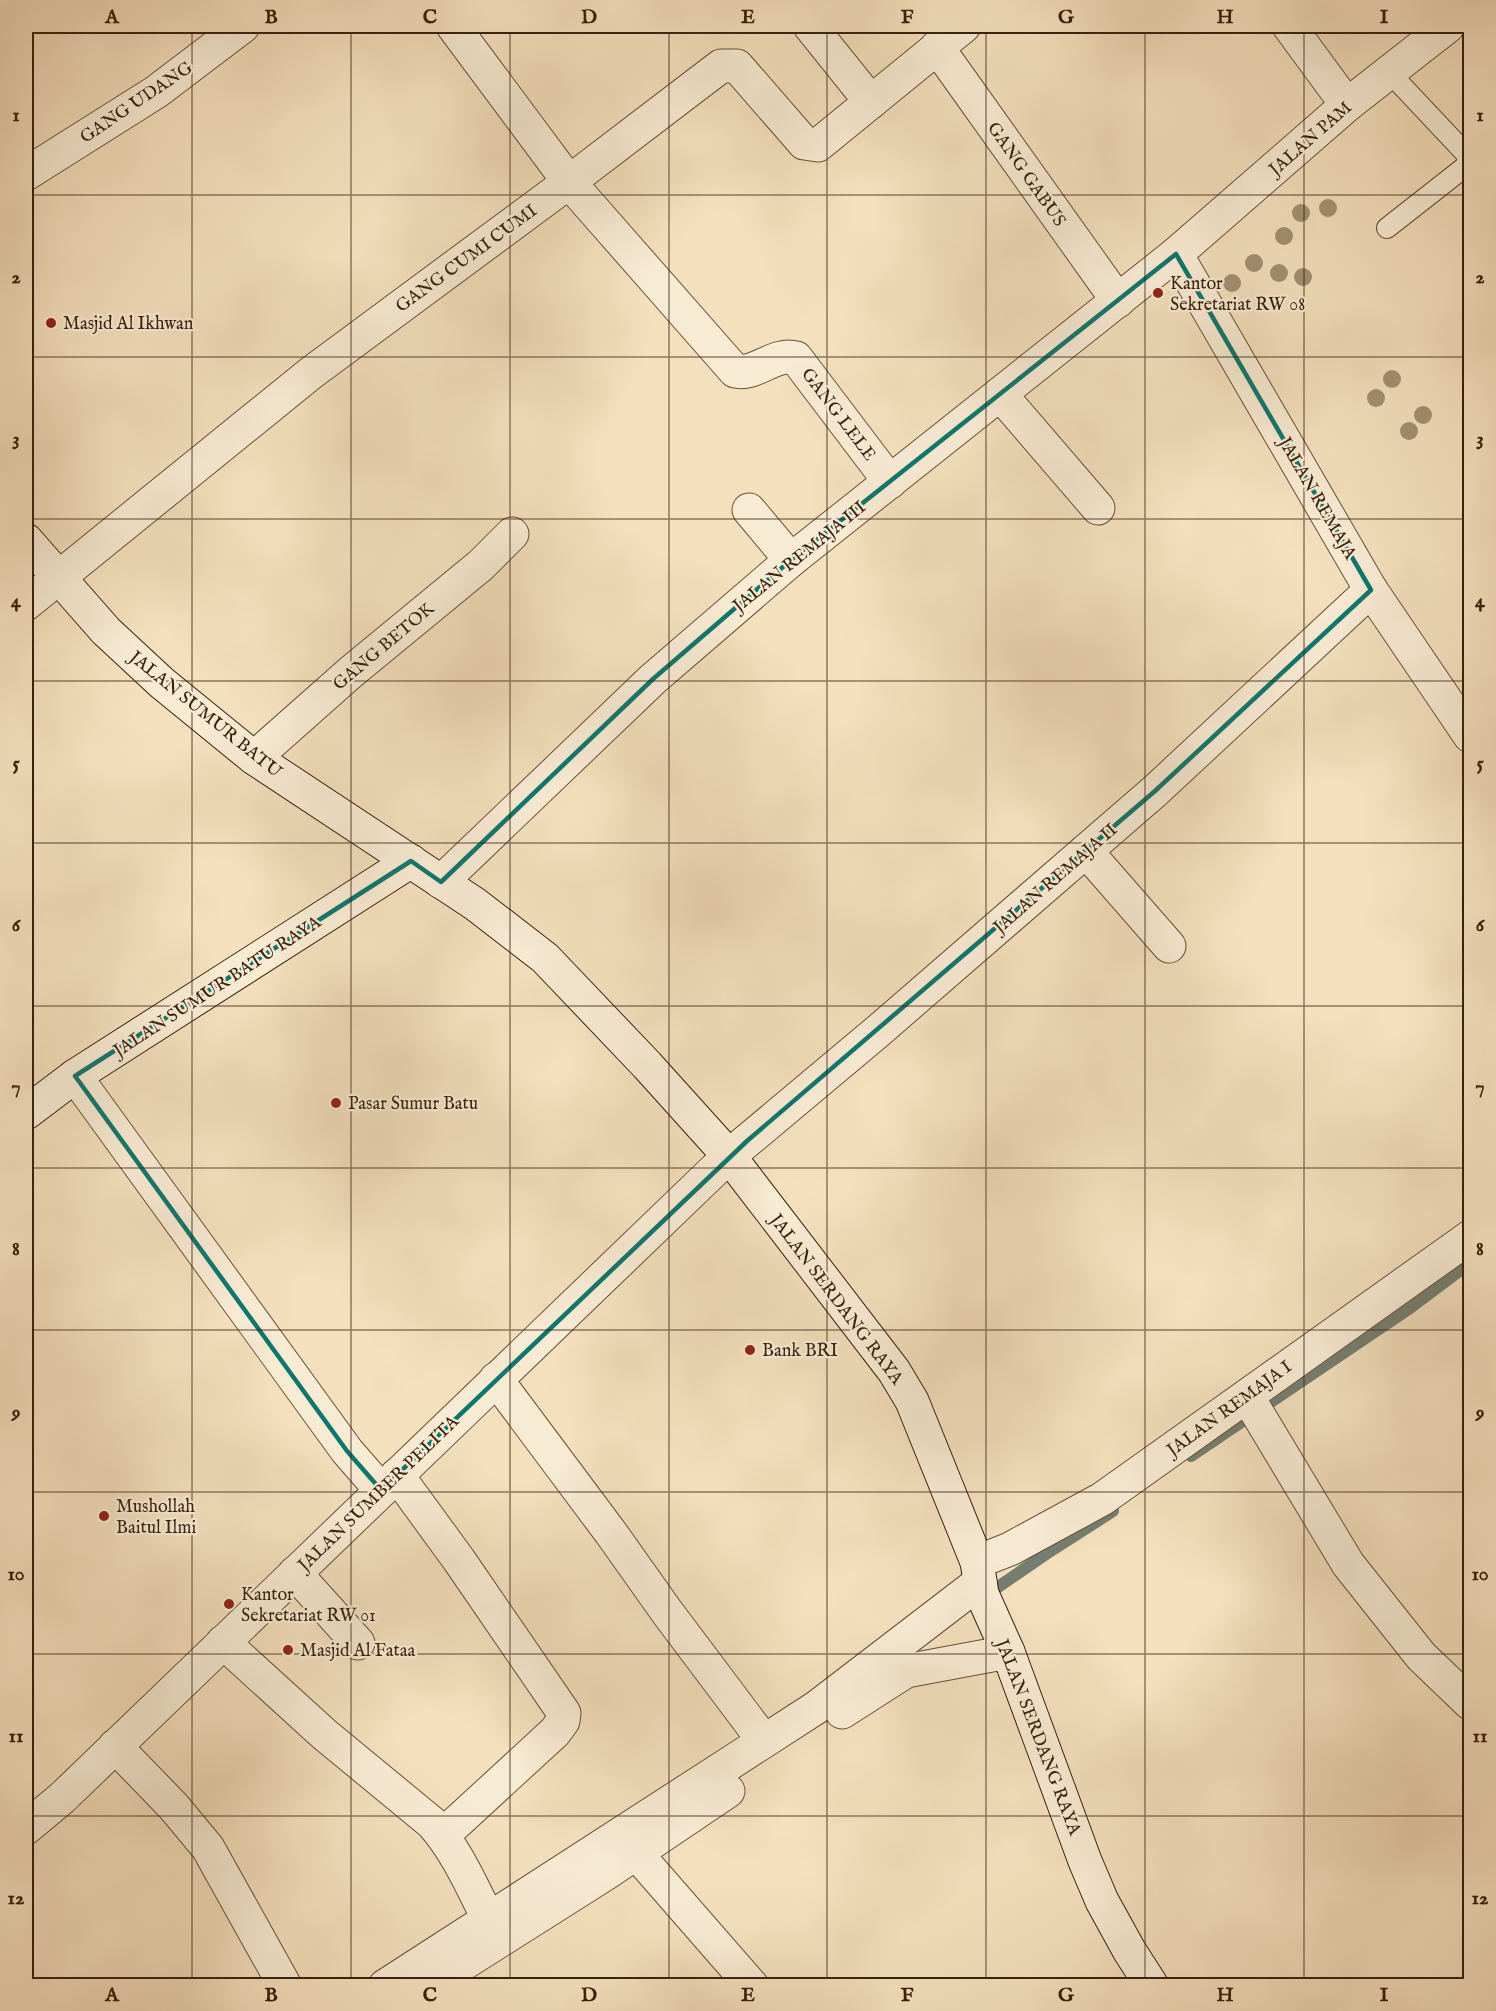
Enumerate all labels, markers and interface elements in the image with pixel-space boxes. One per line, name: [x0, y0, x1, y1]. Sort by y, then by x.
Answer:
text: A: [104, 5, 120, 30]
text: B: [264, 5, 278, 30]
text: C: [423, 5, 437, 30]
text: D: [581, 5, 597, 30]
text: E: [741, 5, 755, 30]
text: F: [901, 5, 914, 30]
text: G: [1058, 5, 1075, 30]
text: H: [1216, 5, 1234, 30]
text: I: [1380, 5, 1389, 30]
street label: GANG UDANG: [76, 57, 198, 149]
street label: JALAN PAM: [1263, 97, 1357, 183]
text: 1: [12, 103, 20, 128]
text: 1: [1476, 103, 1484, 128]
street label: GANG GABUS: [981, 118, 1070, 232]
street label: GANG CUMI CUMI: [392, 200, 542, 318]
text: 2: [11, 265, 21, 290]
text: 2: [1475, 265, 1485, 290]
place label: Kantor Sekretariat RW 08: [1170, 273, 1305, 317]
marker: Kantor Sekretariat RW 08: [1151, 286, 1165, 300]
place label: Masjid Al Ikhwan: [63, 313, 194, 336]
marker: Masjid Al Ikhwan: [44, 316, 58, 330]
street label: GANG LELE: [795, 364, 880, 466]
text: 3: [12, 427, 20, 452]
text: 3: [1476, 427, 1484, 452]
street label: JALAN REMAJA: [1271, 432, 1361, 565]
street label: JALAN REMAJA III: [727, 496, 871, 619]
text: 4: [11, 589, 22, 614]
text: 4: [1475, 589, 1486, 614]
street label: GANG BETOK: [329, 597, 440, 696]
street label: JALAN SUMUR BATU: [123, 645, 287, 784]
text: 5: [12, 751, 20, 776]
text: 5: [1476, 751, 1484, 776]
street label: JALAN REMAJA II: [988, 819, 1123, 941]
street label: JALAN SUMUR BATU RAYA: [108, 911, 327, 1064]
text: 6: [12, 913, 22, 938]
text: 6: [1476, 913, 1486, 938]
text: 7: [11, 1075, 21, 1100]
text: 7: [1475, 1075, 1485, 1100]
place label: Pasar Sumur Batu: [348, 1093, 478, 1116]
marker: Pasar Sumur Batu: [329, 1096, 343, 1110]
street label: JALAN SERDANG RAYA: [763, 1208, 908, 1391]
text: 8: [12, 1237, 20, 1262]
text: 8: [1476, 1237, 1484, 1262]
place label: Bank BRI: [762, 1340, 838, 1363]
marker: Bank BRI: [743, 1343, 757, 1357]
street label: JALAN REMAJA I: [1161, 1356, 1297, 1464]
text: 9: [11, 1400, 21, 1425]
text: 9: [1475, 1400, 1485, 1425]
street label: JALAN SUMBER PELITA: [292, 1411, 465, 1578]
place label: Mushollah Baitul Ilmi: [116, 1496, 196, 1540]
marker: Mushollah Baitul Ilmi: [97, 1509, 111, 1523]
text: 10: [7, 1562, 25, 1587]
text: 10: [1471, 1562, 1489, 1587]
place label: Kantor Sekretariat RW 01: [241, 1584, 376, 1628]
marker: Kantor Sekretariat RW 01: [222, 1597, 236, 1611]
street label: JALAN SERDANG RAYA: [989, 1634, 1086, 1840]
place label: Masjid Al Fataa: [300, 1640, 415, 1663]
marker: Masjid Al Fataa: [281, 1643, 295, 1657]
text: 11: [9, 1724, 23, 1749]
text: 11: [1473, 1724, 1487, 1749]
text: 12: [8, 1886, 25, 1911]
text: 12: [1472, 1886, 1489, 1911]
text: A: [104, 1983, 120, 2008]
text: B: [264, 1983, 278, 2008]
text: C: [423, 1983, 437, 2008]
text: D: [581, 1983, 597, 2008]
text: E: [741, 1983, 755, 2008]
text: F: [901, 1983, 914, 2008]
text: G: [1058, 1983, 1075, 2008]
text: H: [1216, 1983, 1234, 2008]
text: I: [1380, 1983, 1389, 2008]

